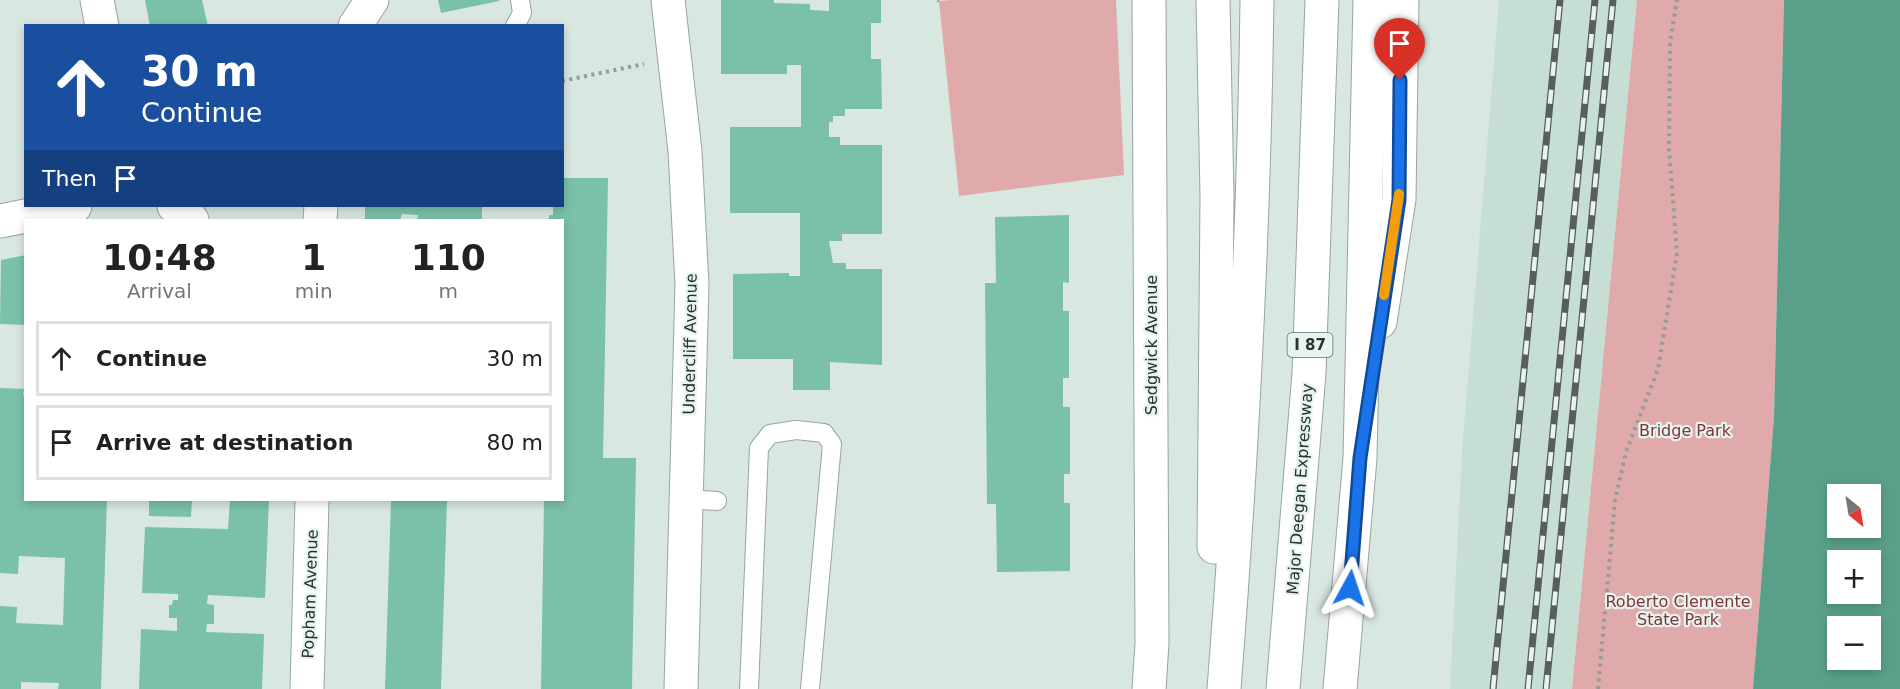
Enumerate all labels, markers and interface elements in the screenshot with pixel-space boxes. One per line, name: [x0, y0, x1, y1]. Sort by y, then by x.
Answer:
pin: [1374, 18, 1425, 80]
icon: arrive: [1383, 27, 1416, 60]
text: 30 m: [141, 47, 258, 96]
icon: ahead: [42, 48, 120, 126]
text: Continue: [141, 97, 262, 128]
icon: arrive: [109, 162, 142, 195]
text: Then: [42, 166, 97, 191]
text: 10:48: [102, 237, 217, 278]
text: 1: [301, 237, 326, 278]
text: 110: [411, 237, 486, 278]
street label: Undercliff Avenue: [679, 273, 701, 415]
street label: Sedgwick Avenue: [1142, 275, 1161, 415]
text: Arrival: [127, 279, 192, 303]
text: min: [295, 279, 333, 303]
text: m: [439, 279, 458, 303]
road number: I 87: [1288, 333, 1332, 357]
icon: ahead: [45, 342, 78, 375]
text: Continue: [96, 346, 207, 371]
text: 30 m: [487, 346, 543, 371]
street label: Major Deegan Expressway: [1283, 383, 1317, 595]
park label: Bridge Park: [1639, 421, 1732, 440]
icon: arrive: [45, 426, 78, 459]
text: Arrive at destination: [96, 430, 353, 455]
text: 80 m: [487, 430, 543, 455]
north arrow: [1827, 484, 1881, 538]
map controls: [1827, 484, 1881, 670]
street label: Popham Avenue: [298, 529, 322, 659]
button: +: [1827, 550, 1881, 604]
position arrow: [1318, 556, 1382, 620]
park label: Roberto Clemente State Park: [1605, 592, 1751, 629]
button: −: [1827, 616, 1881, 670]

